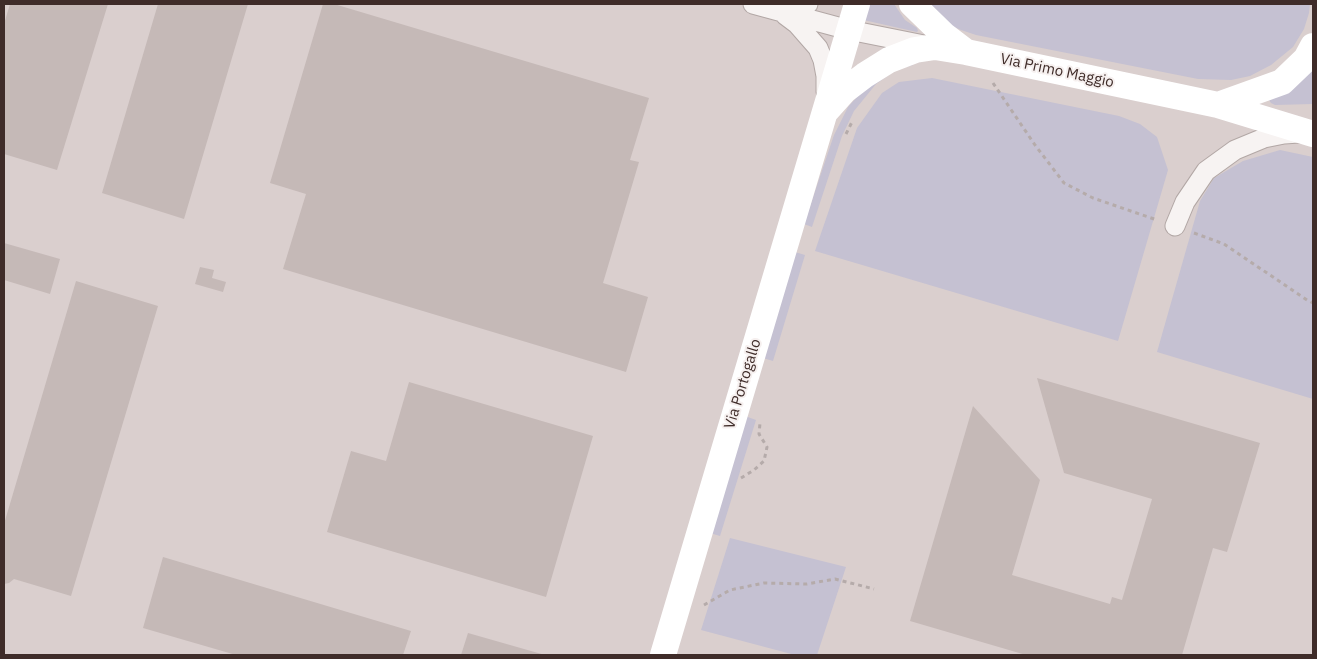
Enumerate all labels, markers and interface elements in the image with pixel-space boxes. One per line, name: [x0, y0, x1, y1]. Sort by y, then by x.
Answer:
street label: Via Primo Maggio: [998, 50, 1116, 92]
street label: Via Portogallo: [721, 337, 765, 431]

